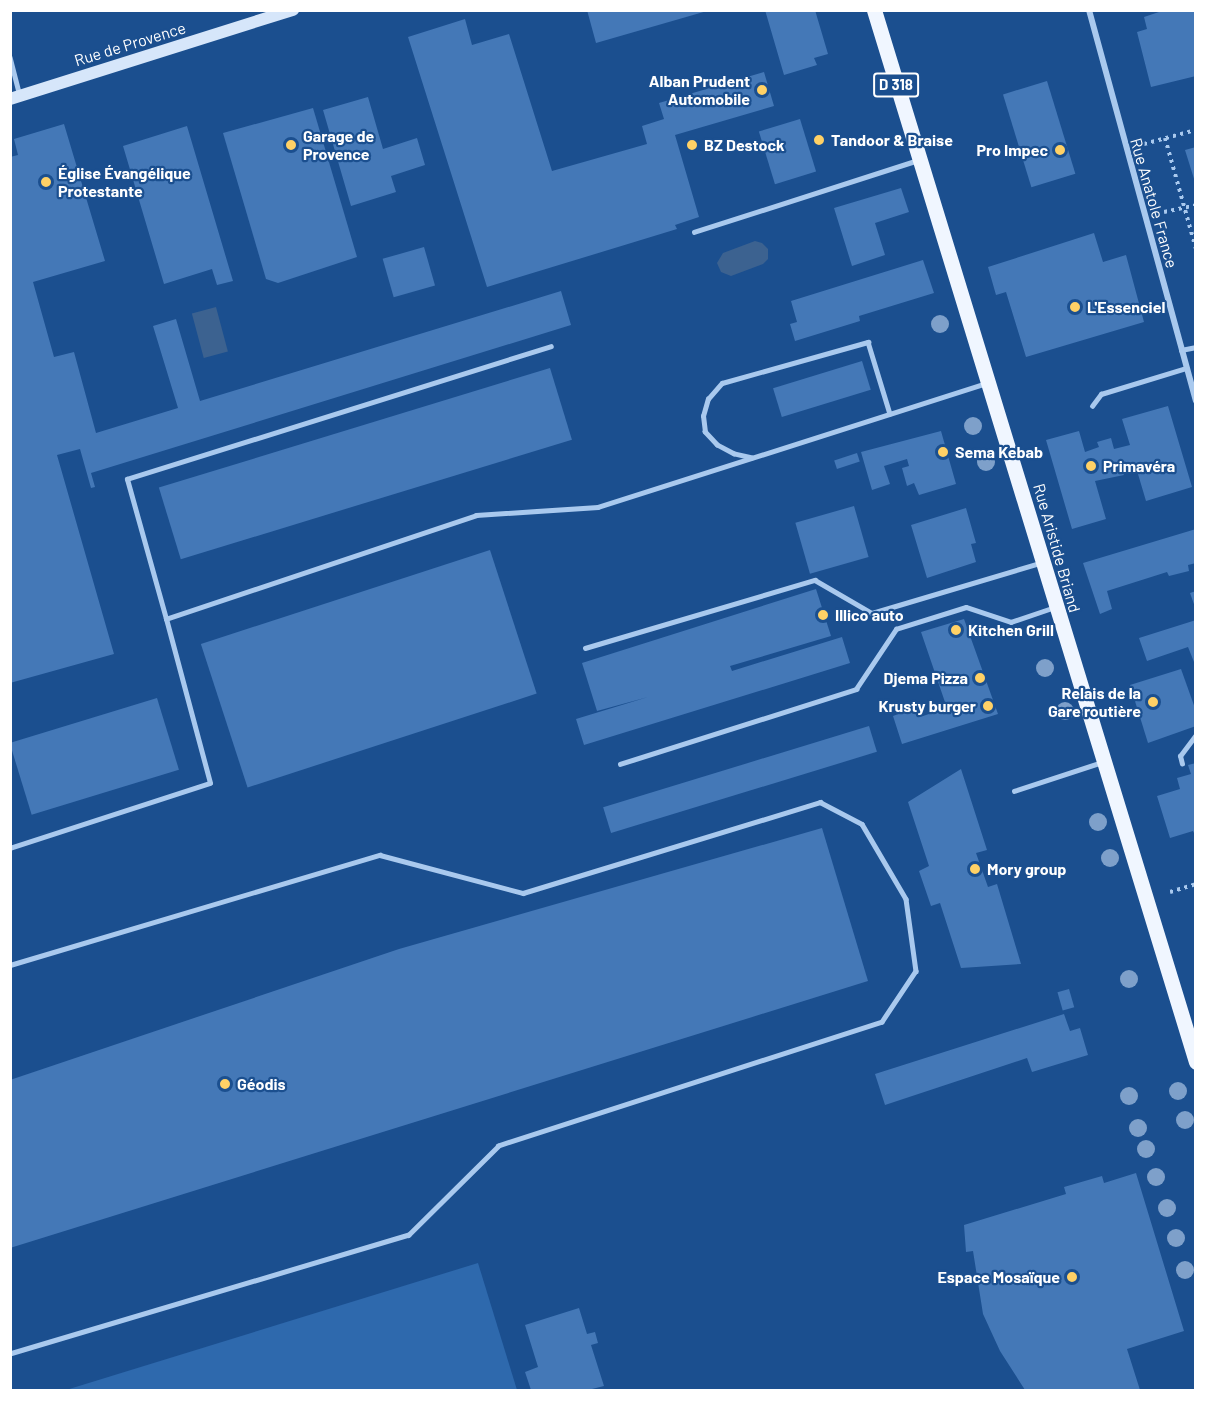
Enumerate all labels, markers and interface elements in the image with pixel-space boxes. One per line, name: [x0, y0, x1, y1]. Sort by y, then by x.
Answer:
street label: Rue de Provence: [72, 18, 188, 70]
place label: Alban Prudent Automobile: [649, 71, 750, 109]
road number: D 318: [872, 73, 920, 97]
marker: Alban Prudent Automobile: [755, 83, 769, 97]
place label: Garage de Provence: [303, 126, 374, 164]
place label: Tandoor & Braise: [831, 130, 953, 150]
marker: Tandoor & Braise: [812, 133, 826, 147]
place label: BZ Destock: [704, 135, 785, 155]
street label: Rue Anatole France: [1126, 136, 1182, 270]
marker: Garage de Provence: [284, 138, 298, 152]
marker: BZ Destock: [685, 138, 699, 152]
place label: Pro Impec: [976, 140, 1048, 160]
marker: Pro Impec: [1053, 143, 1067, 157]
place label: Église Évangélique Protestante: [58, 163, 191, 201]
marker: Église Évangélique Protestante: [39, 175, 53, 189]
place label: L'Essenciel: [1087, 297, 1165, 317]
marker: L'Essenciel: [1068, 300, 1082, 314]
place label: Sema Kebab: [955, 442, 1043, 462]
marker: Sema Kebab: [936, 445, 950, 459]
place label: Primavéra: [1103, 456, 1175, 476]
marker: Primavéra: [1084, 459, 1098, 473]
street label: Rue Aristide Briand: [1029, 481, 1085, 615]
place label: Illico auto: [835, 605, 904, 625]
marker: Illico auto: [816, 608, 830, 622]
place label: Kitchen Grill: [968, 620, 1054, 640]
marker: Kitchen Grill: [949, 623, 963, 637]
place label: Djema Pizza: [884, 668, 968, 688]
marker: Djema Pizza: [973, 671, 987, 685]
place label: Relais de la Gare routière: [1048, 683, 1141, 721]
marker: Relais de la Gare routière: [1146, 695, 1160, 709]
place label: Krusty burger: [878, 696, 976, 716]
marker: Krusty burger: [981, 699, 995, 713]
place label: Mory group: [987, 859, 1066, 879]
marker: Mory group: [968, 862, 982, 876]
place label: Géodis: [237, 1074, 286, 1094]
marker: Géodis: [218, 1077, 232, 1091]
place label: Espace Mosaïque: [937, 1267, 1060, 1287]
marker: Espace Mosaïque: [1065, 1270, 1079, 1284]

